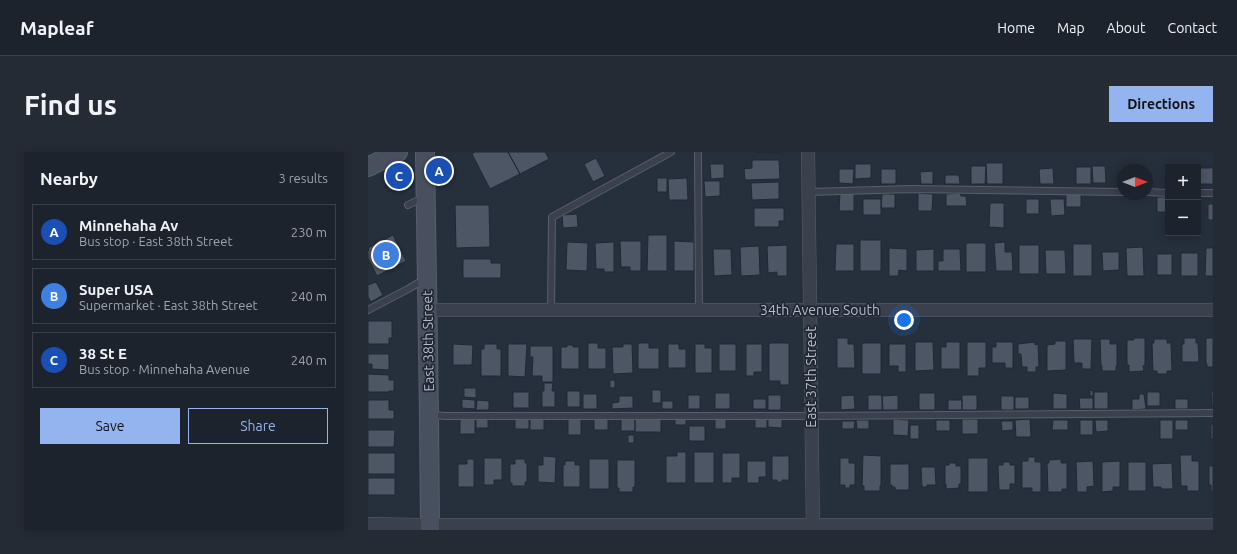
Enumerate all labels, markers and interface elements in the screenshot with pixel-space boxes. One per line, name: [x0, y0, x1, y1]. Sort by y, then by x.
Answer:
text: Mapleaf: [20, 17, 93, 39]
text: Home: [997, 20, 1035, 36]
text: Map: [1057, 20, 1085, 36]
text: About: [1107, 20, 1146, 36]
text: Contact: [1168, 20, 1217, 36]
button: Directions: [1109, 86, 1213, 122]
text: Find us: [24, 89, 117, 120]
pin: A: [426, 156, 452, 186]
pin: C: [386, 161, 412, 191]
north arrow: [1117, 164, 1153, 200]
map controls: [1165, 164, 1201, 236]
button: +: [1165, 164, 1201, 200]
text: Nearby: [40, 169, 98, 188]
text: 3 results: [278, 171, 328, 185]
button: −: [1165, 200, 1201, 236]
text: Minnehaha Av: [79, 217, 178, 234]
text: A: [49, 225, 59, 239]
text: 230 m: [291, 225, 327, 239]
text: Bus stop · East 38th Street: [79, 234, 233, 248]
pin: B: [373, 240, 399, 270]
text: Super USA: [79, 281, 153, 298]
text: B: [50, 289, 58, 303]
text: 240 m: [291, 289, 327, 303]
street label: East 38th Street: [419, 290, 437, 392]
text: Supermarket · East 38th Street: [79, 298, 258, 312]
street label: 34th Avenue South: [760, 302, 880, 318]
your location: [894, 310, 914, 330]
street label: East 37th Street: [803, 326, 819, 428]
text: 38 St E: [79, 345, 127, 362]
text: C: [50, 353, 58, 367]
text: 240 m: [291, 353, 327, 367]
text: Bus stop · Minnehaha Avenue: [79, 362, 250, 376]
button: Save: [40, 408, 180, 444]
button: Share: [188, 408, 328, 444]

